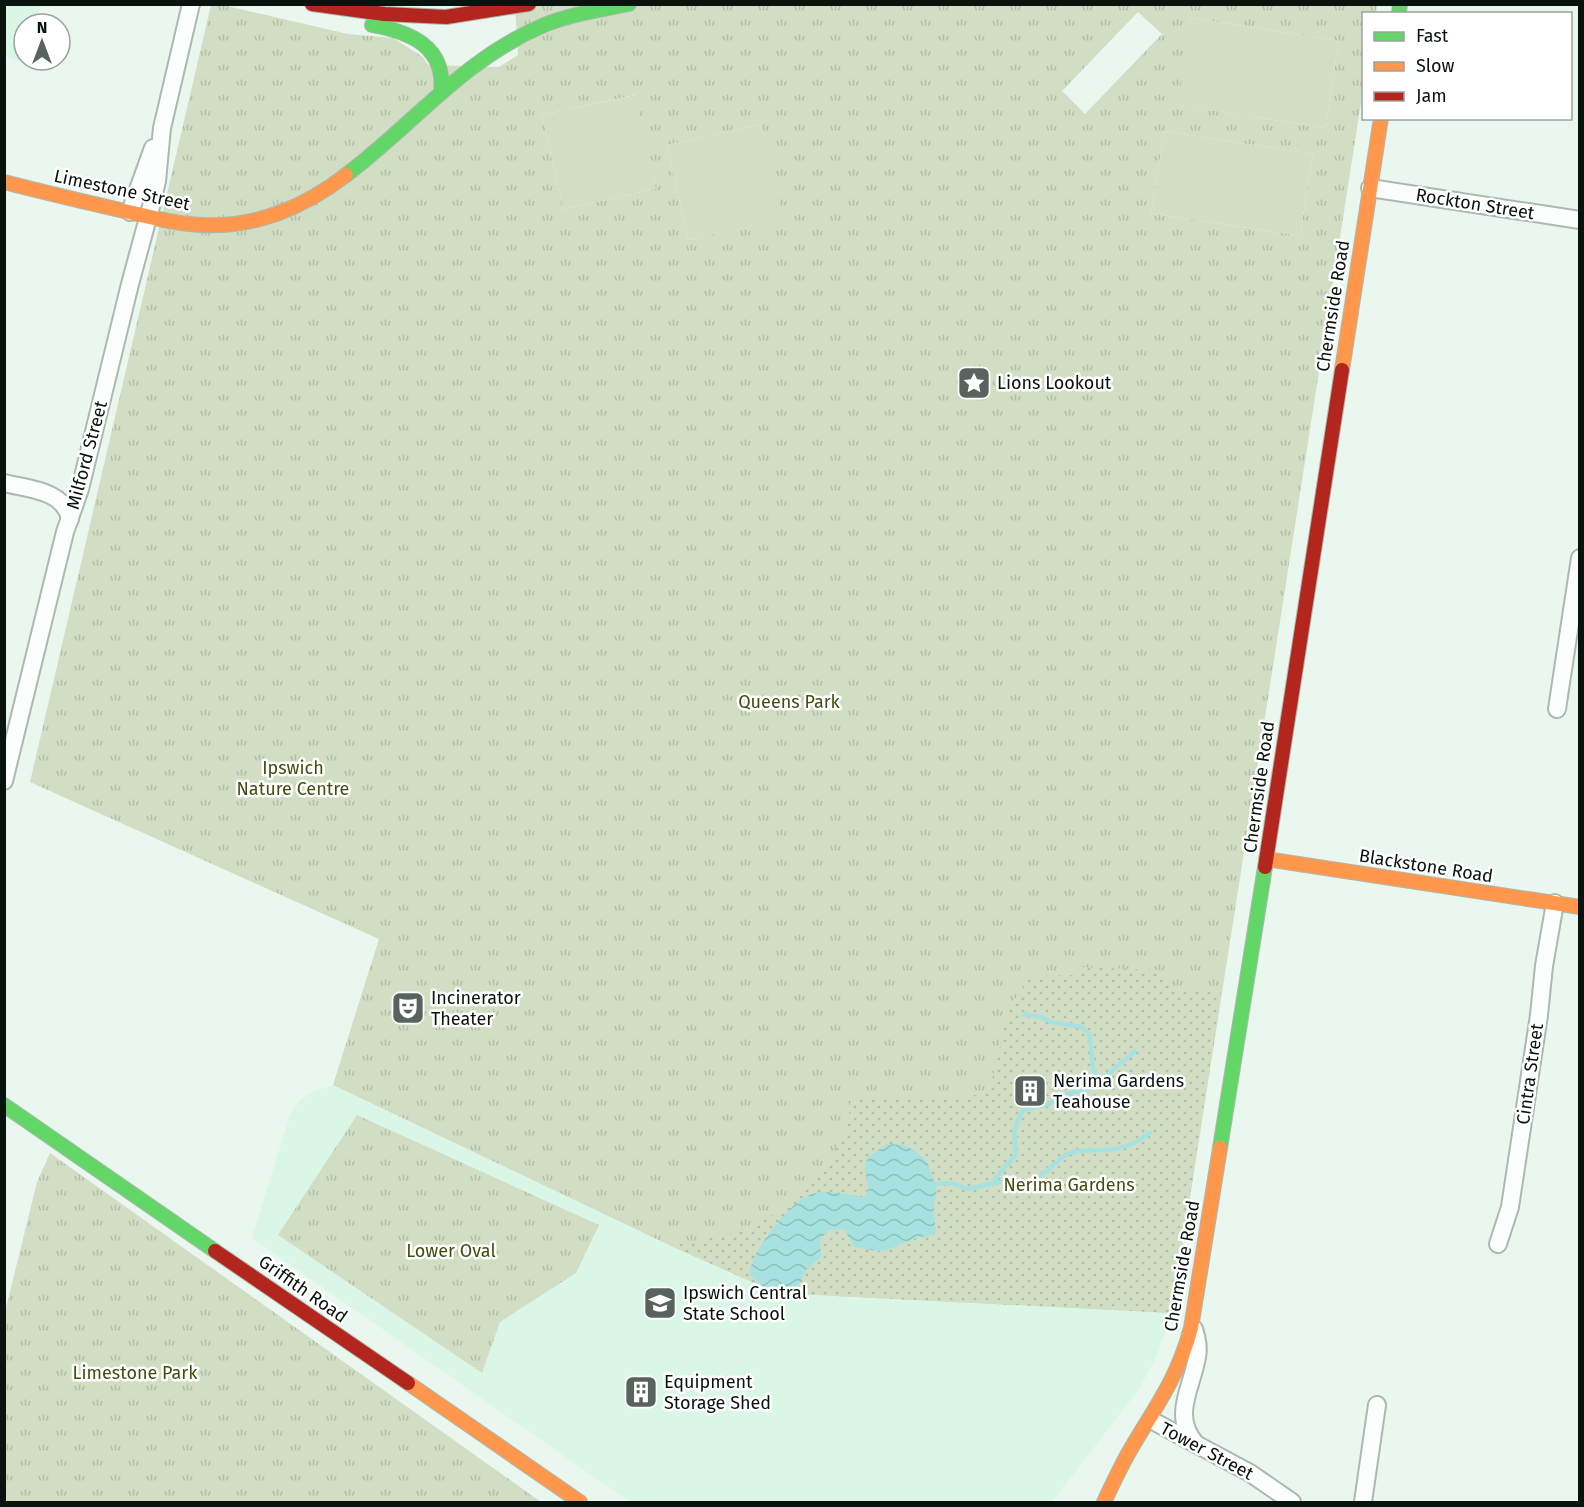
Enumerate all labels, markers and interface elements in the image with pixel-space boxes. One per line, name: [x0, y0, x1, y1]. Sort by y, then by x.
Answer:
north arrow: [12, 12, 72, 72]
legend: [1362, 12, 1572, 120]
text: N: [37, 18, 47, 37]
text: Fast: [1416, 25, 1449, 47]
text: Slow: [1416, 55, 1455, 77]
text: Jam: [1416, 85, 1447, 107]
street label: Limestone Street: [52, 165, 192, 215]
street label: Rockton Street: [1414, 184, 1536, 224]
street label: Chermside Road: [1312, 239, 1354, 373]
place icon: Lions Lookout: [956, 365, 992, 401]
place label: Lions Lookout: [997, 372, 1112, 394]
street label: Milford Street: [62, 398, 112, 512]
park label: Queens Park: [738, 691, 841, 713]
street label: Chermside Road: [1239, 720, 1279, 854]
park label: Ipswich Nature Centre: [237, 757, 349, 800]
street label: Blackstone Road: [1357, 845, 1495, 887]
place label: Incinerator Theater: [431, 987, 521, 1030]
theatre icon: Incinerator Theater: [390, 990, 426, 1026]
street label: Cintra Street: [1512, 1022, 1548, 1126]
place label: Nerima Gardens Teahouse: [1053, 1070, 1184, 1113]
building icon: Nerima Gardens Teahouse: [1012, 1073, 1048, 1109]
park label: Nerima Gardens: [1003, 1174, 1135, 1196]
street label: Chermside Road: [1160, 1199, 1204, 1333]
park label: Lower Oval: [406, 1240, 496, 1262]
street label: Griffith Road: [254, 1250, 352, 1328]
place label: Ipswich Central State School: [683, 1282, 807, 1325]
school or university icon: Ipswich Central State School: [642, 1285, 678, 1321]
park label: Limestone Park: [73, 1362, 198, 1384]
place label: Equipment Storage Shed: [664, 1371, 771, 1414]
building icon: Equipment Storage Shed: [623, 1374, 659, 1410]
street label: Tower Street: [1157, 1417, 1258, 1485]

